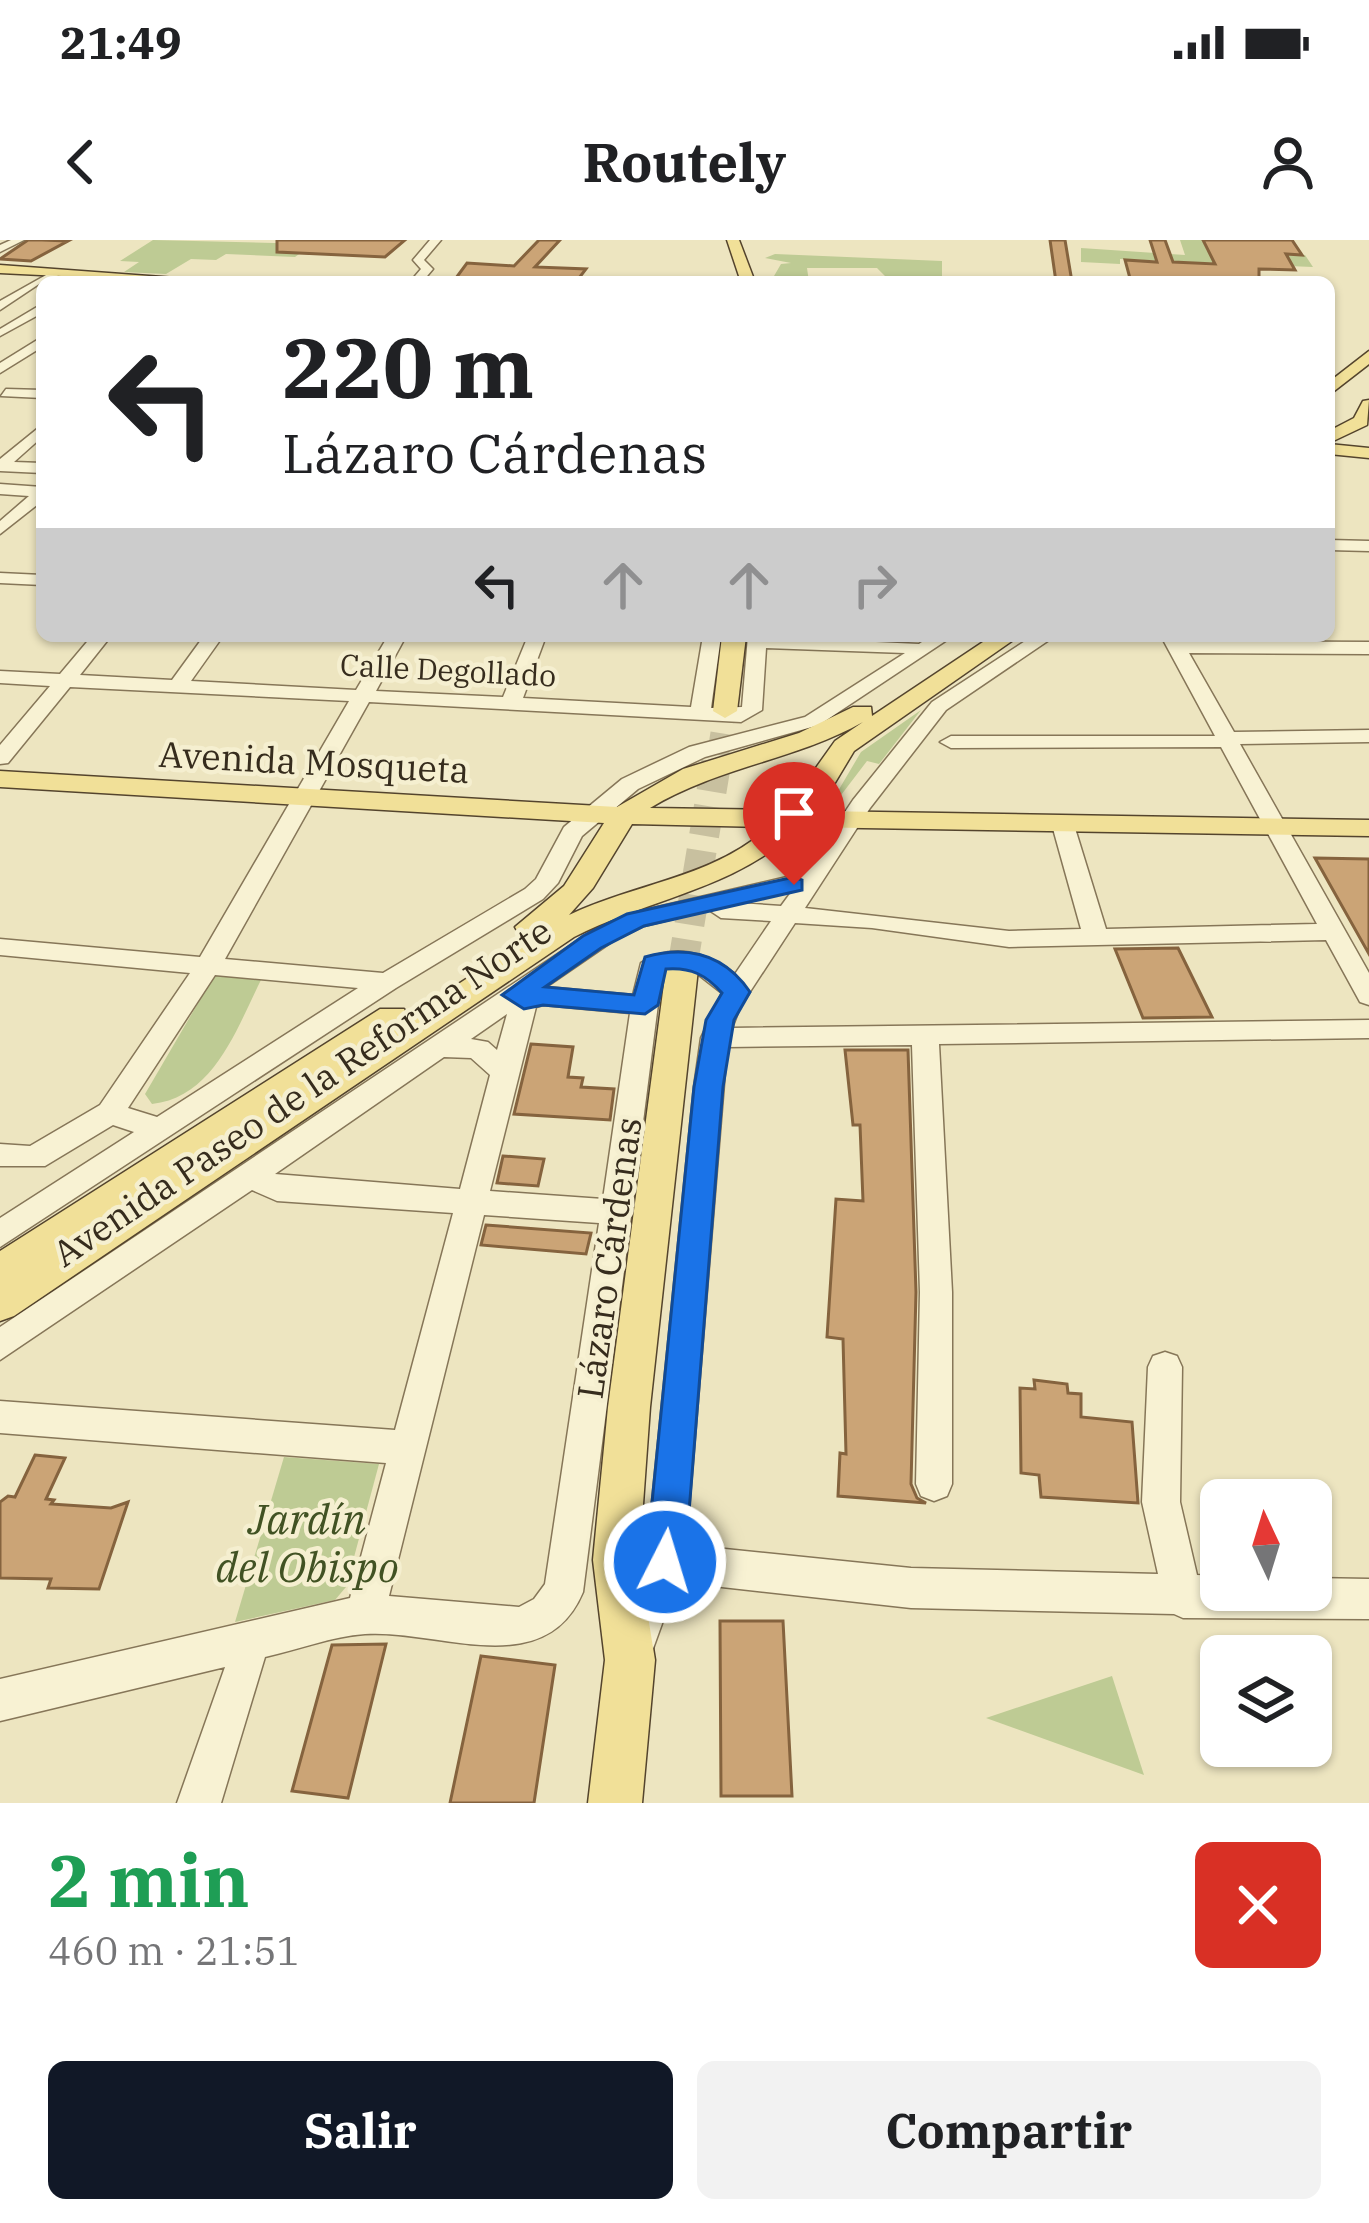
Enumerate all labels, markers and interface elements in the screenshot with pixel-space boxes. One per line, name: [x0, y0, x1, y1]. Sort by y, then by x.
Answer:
text: 21:49: [60, 13, 182, 71]
text: Routely: [583, 127, 786, 197]
icon: back: [48, 129, 114, 195]
icon: person: [1255, 129, 1321, 195]
text: 220 m: [282, 312, 534, 421]
icon: left: [84, 324, 240, 480]
text: Lázaro Cárdenas: [282, 418, 707, 488]
icon: left: [464, 552, 530, 618]
icon: ahead: [590, 552, 656, 618]
icon: ahead: [716, 552, 782, 618]
icon: right: [842, 552, 908, 618]
street label: Calle Degollado: [339, 644, 557, 695]
street label: Avenida Mosqueta: [158, 730, 471, 793]
pin: [743, 762, 845, 885]
icon: arrive: [761, 780, 827, 846]
street label: Avenida Paseo de la Reforma Norte: [43, 907, 560, 1277]
street label: Lázaro Cárdenas: [565, 1114, 652, 1402]
north arrow: [1200, 1479, 1332, 1611]
map controls: [1200, 1479, 1332, 1767]
park label: Jardín del Obispo: [215, 1491, 399, 1594]
position arrow: [602, 1499, 728, 1625]
button: layers: [1200, 1635, 1332, 1767]
text: 2 min: [48, 1833, 250, 1927]
button: close: [1195, 1842, 1321, 1968]
text: 460 m · 21:51: [48, 1925, 300, 1976]
button: Salir: [48, 2061, 673, 2199]
button: Compartir: [697, 2061, 1321, 2199]

